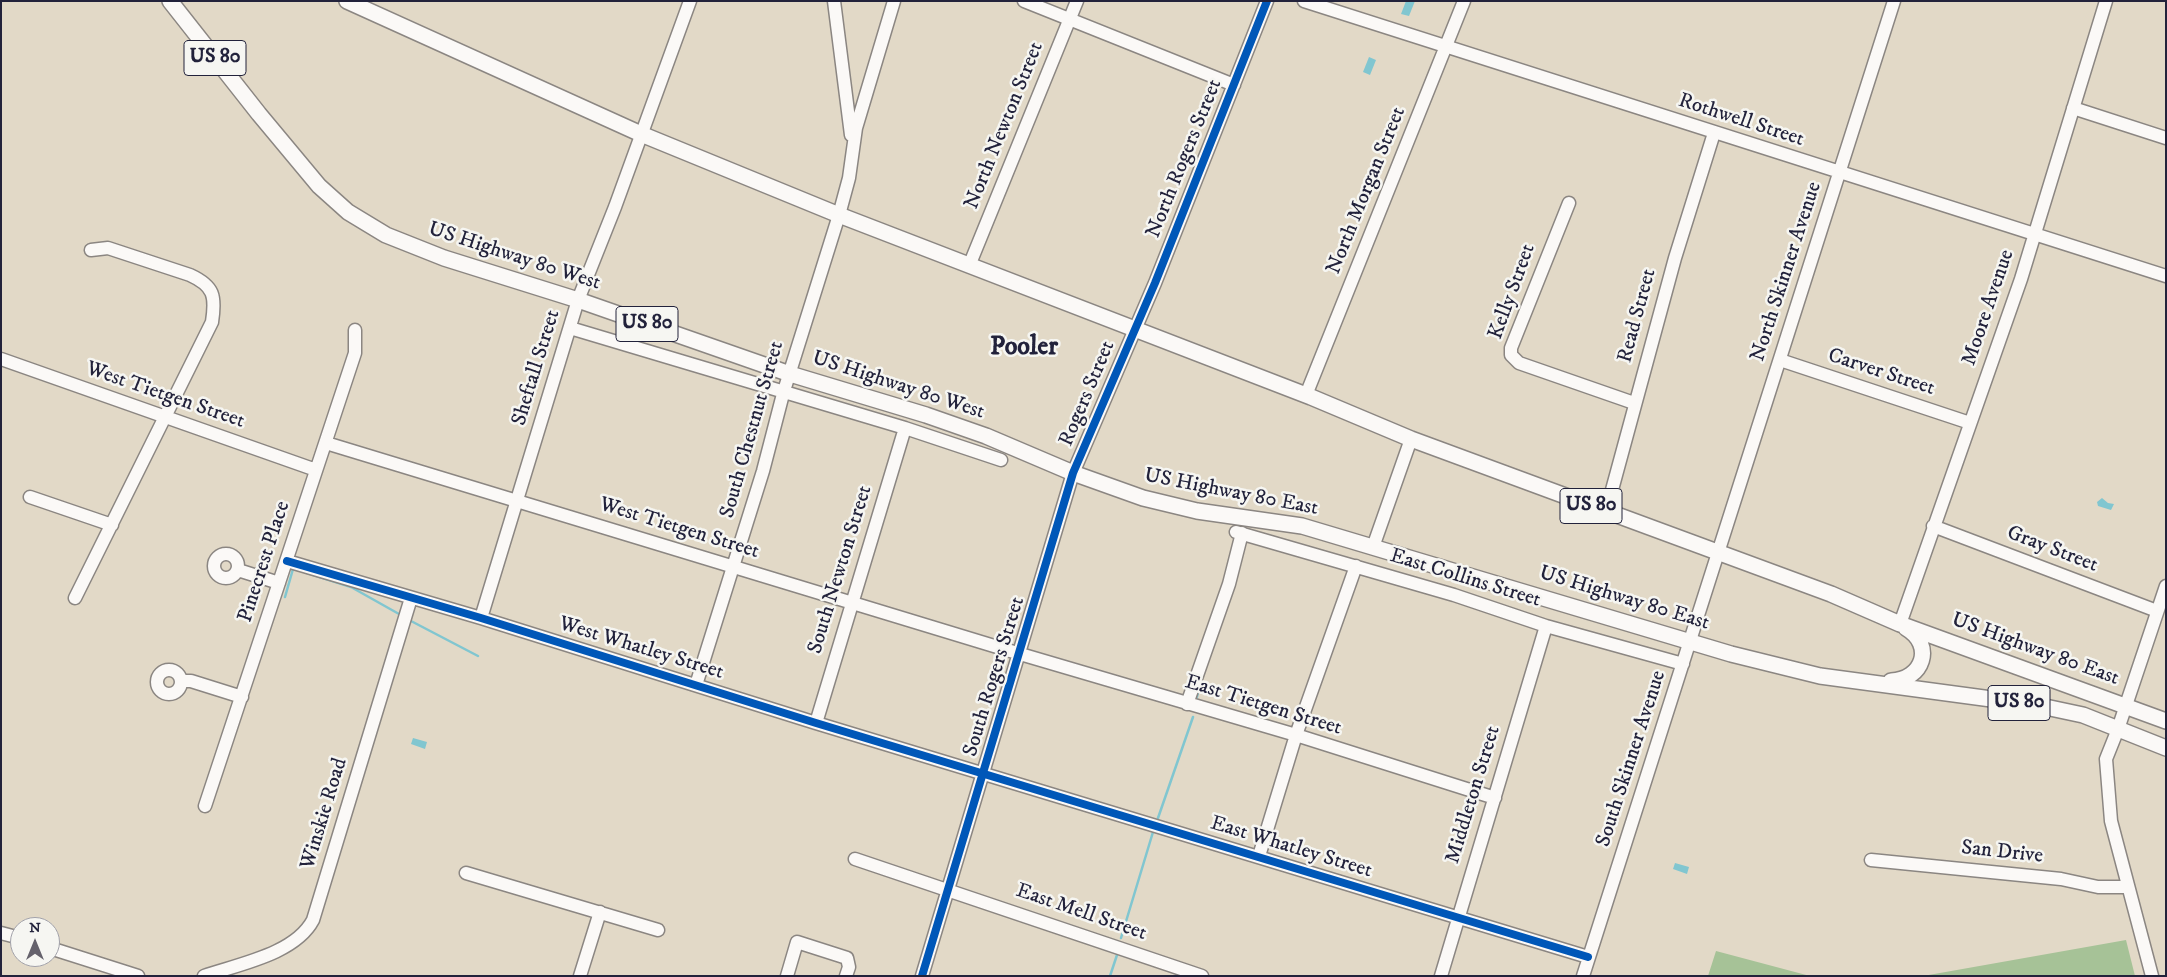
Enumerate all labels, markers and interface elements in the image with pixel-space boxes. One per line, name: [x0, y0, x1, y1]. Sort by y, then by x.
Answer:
street label: North Newton Street: [960, 39, 1050, 213]
road number: US 80: [184, 40, 246, 76]
street label: North Rogers Street: [1142, 76, 1228, 242]
street label: Rothwell Street: [1675, 89, 1807, 153]
street label: North Morgan Street: [1322, 104, 1412, 278]
street label: North Skinner Avenue: [1746, 179, 1828, 365]
street label: US Highway 80 West: [425, 217, 603, 297]
street label: Kelly Street: [1484, 241, 1542, 343]
street label: Moore Avenue: [1957, 247, 2021, 369]
street label: Read Street: [1613, 266, 1663, 366]
road number: US 80: [616, 306, 678, 342]
street label: Sheftall Street: [507, 307, 567, 429]
district label: Pooler: [990, 333, 1058, 365]
street label: Rogers Street: [1055, 338, 1121, 450]
street label: South Chestnut Street: [716, 339, 790, 521]
street label: Carver Street: [1824, 344, 1938, 402]
street label: US Highway 80 West: [809, 346, 987, 426]
street label: West Tietgen Street: [82, 357, 248, 435]
street label: US Highway 80 East: [1142, 464, 1320, 522]
street label: South Newton Street: [803, 483, 879, 657]
road number: US 80: [1560, 488, 1622, 524]
street label: West Tietgen Street: [596, 493, 762, 565]
street label: Pinecrest Place: [234, 498, 296, 626]
street label: Gray Street: [2003, 521, 2101, 579]
street label: East Collins Street: [1387, 544, 1543, 614]
street label: US Highway 80 East: [1536, 561, 1712, 637]
street label: South Rogers Street: [959, 594, 1031, 760]
street label: US Highway 80 East: [1948, 608, 2122, 692]
street label: West Whatley Street: [556, 612, 726, 686]
street label: South Skinner Avenue: [1592, 668, 1672, 850]
street label: East Tietgen Street: [1182, 670, 1344, 742]
road number: US 80: [1988, 686, 2050, 720]
street label: Middleton Street: [1441, 723, 1507, 867]
street label: Winskie Road: [296, 755, 354, 873]
street label: East Whatley Street: [1207, 811, 1375, 885]
street label: San Drive: [1960, 836, 2044, 870]
street label: East Mell Street: [1012, 879, 1150, 947]
north arrow: [10, 917, 60, 967]
text: N: [29, 919, 41, 937]

